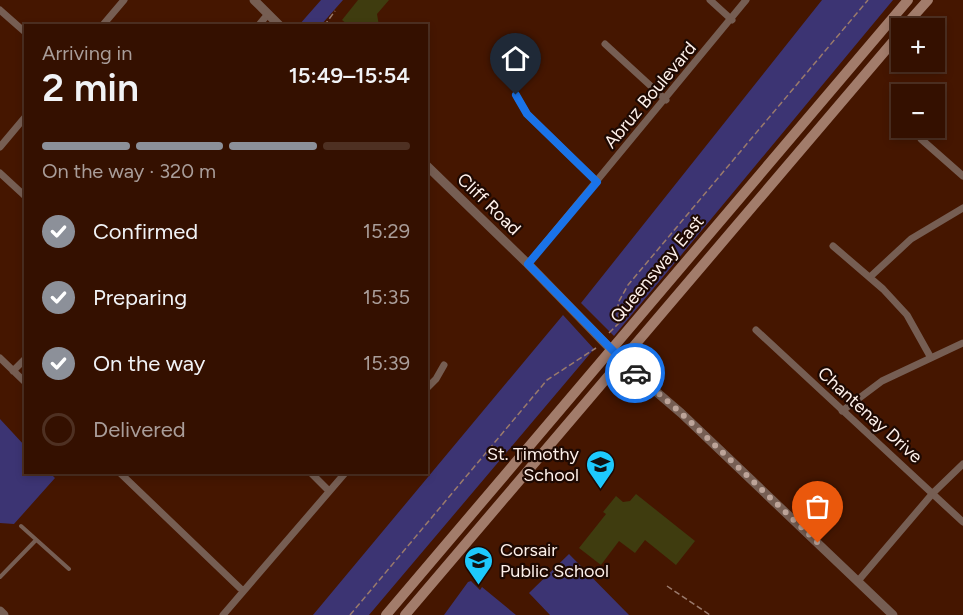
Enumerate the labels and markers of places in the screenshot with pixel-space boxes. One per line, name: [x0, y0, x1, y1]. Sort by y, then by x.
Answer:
pin: [490, 33, 541, 95]
place label: St. Timothy School: [487, 443, 580, 486]
school or university icon: St. Timothy School: [584, 448, 616, 490]
pin: [792, 481, 843, 543]
place label: Corsair Public School: [500, 539, 609, 582]
school or university icon: Corsair Public School: [463, 544, 495, 586]

